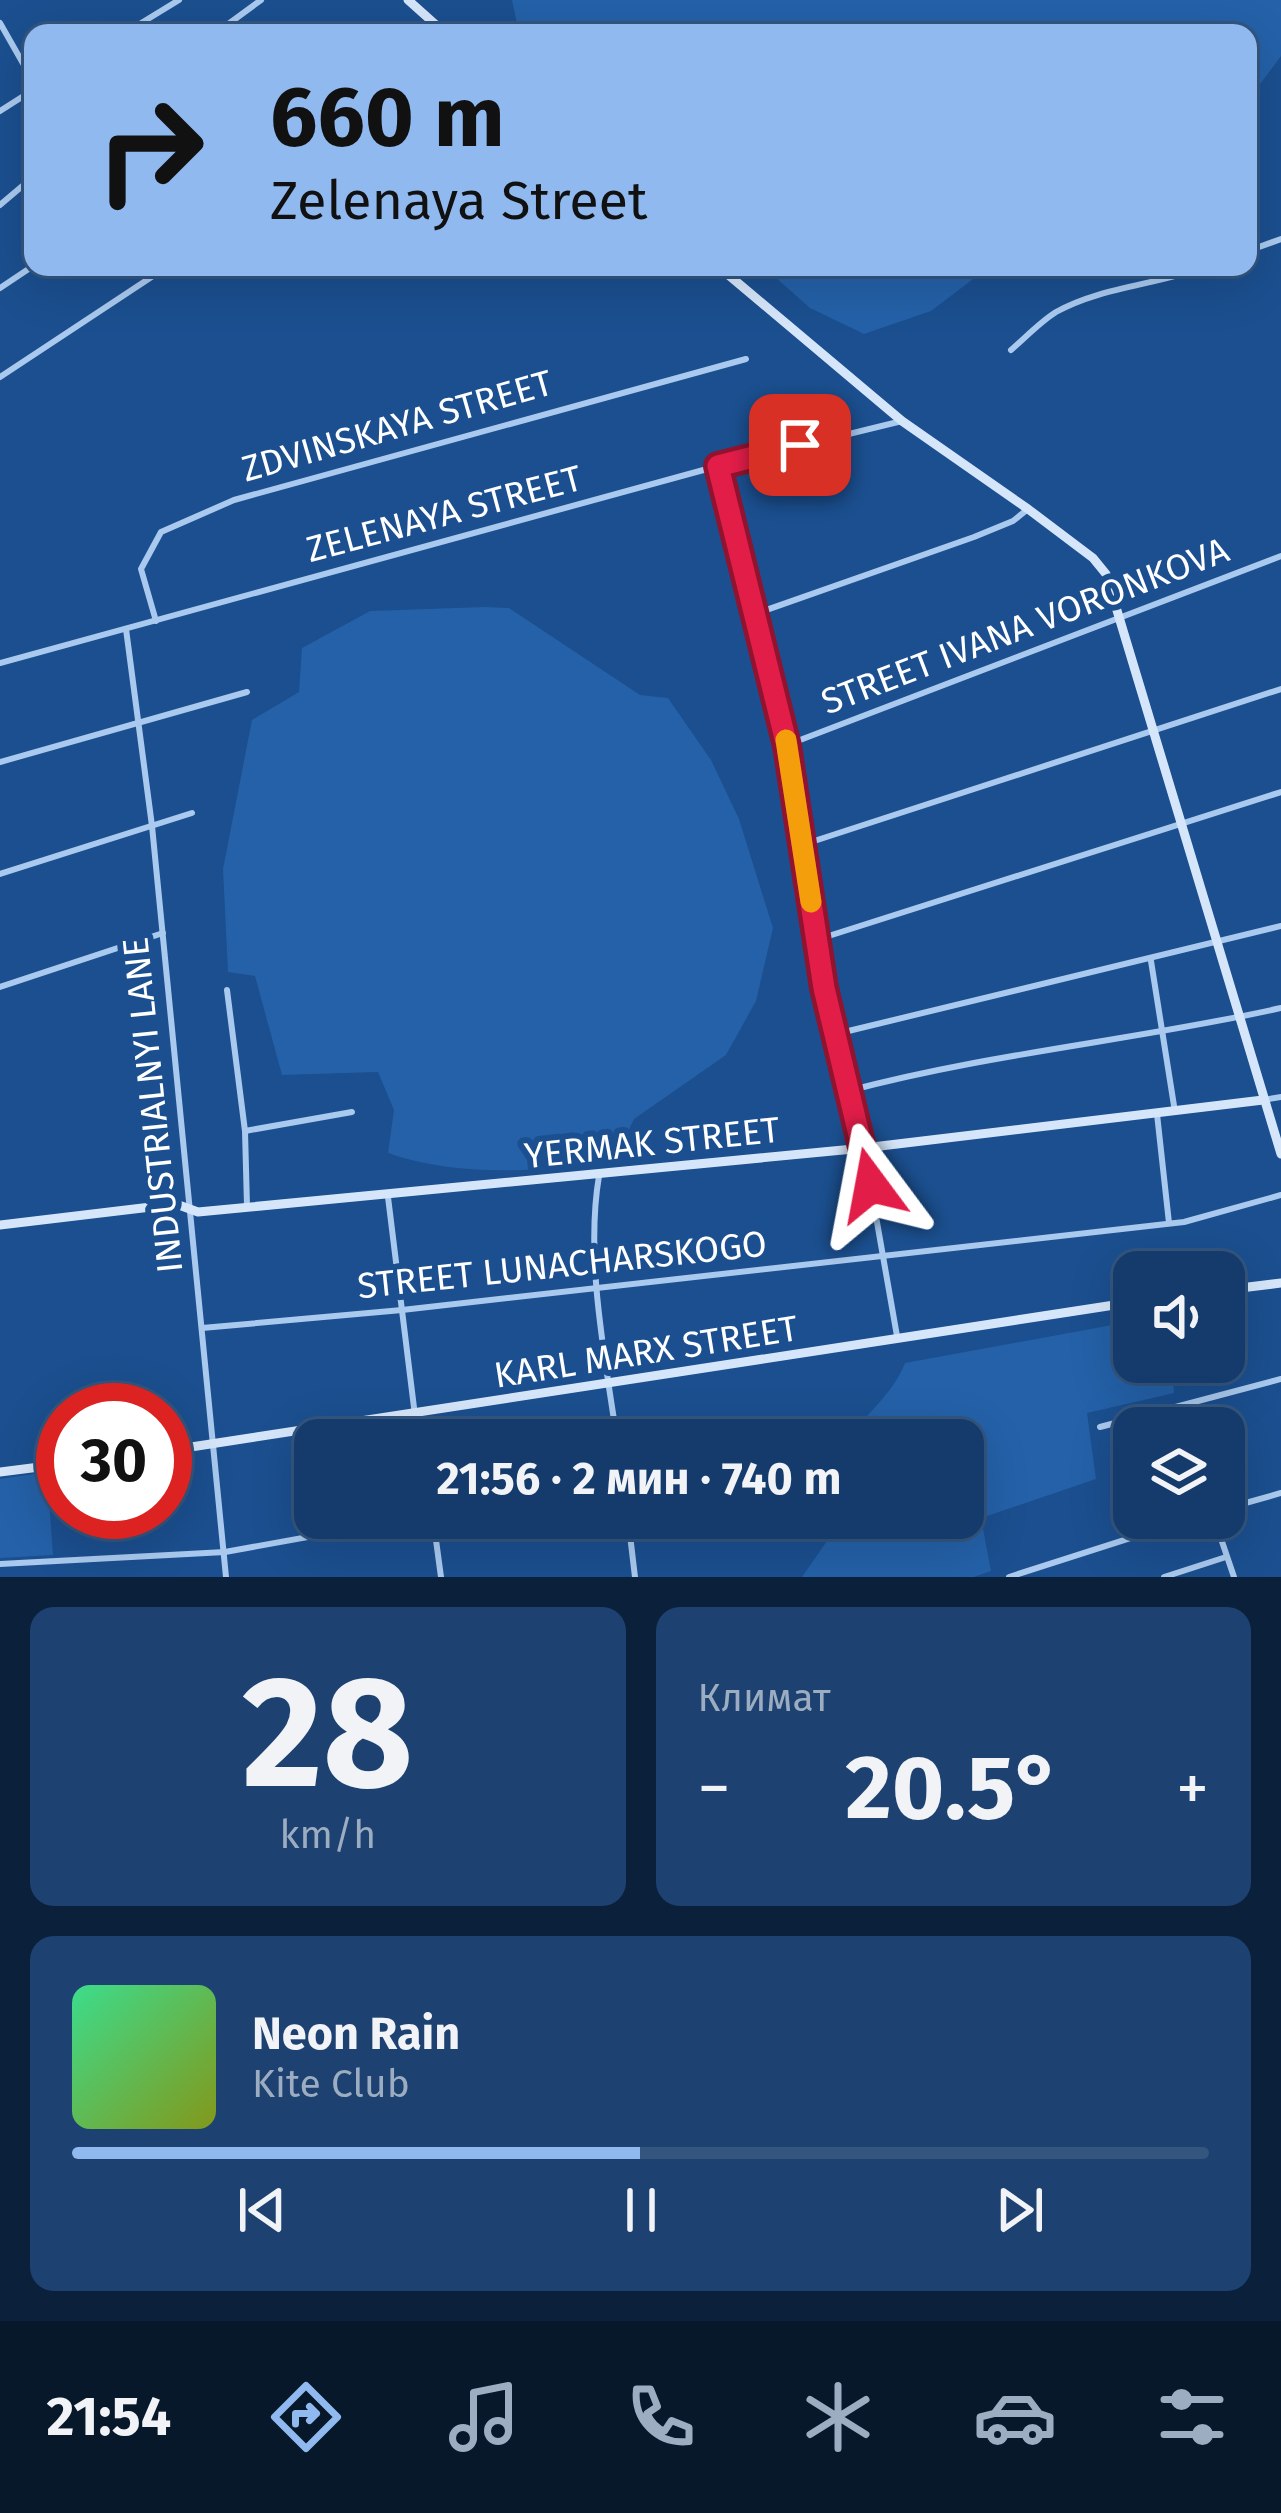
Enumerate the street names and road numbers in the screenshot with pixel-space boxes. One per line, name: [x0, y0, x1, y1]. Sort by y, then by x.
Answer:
street label: ZDVINSKAYA STREET: [237, 360, 558, 491]
street label: ZELENAYA STREET: [302, 456, 587, 572]
street label: STREET IVANA VORONKOVA: [815, 528, 1235, 724]
street label: INDUSTRIALNYI LANE: [113, 935, 193, 1275]
street label: YERMAK STREET: [522, 1108, 782, 1178]
street label: STREET LUNACHARSKOGO: [355, 1222, 769, 1308]
street label: KARL MARX STREET: [491, 1306, 801, 1398]

